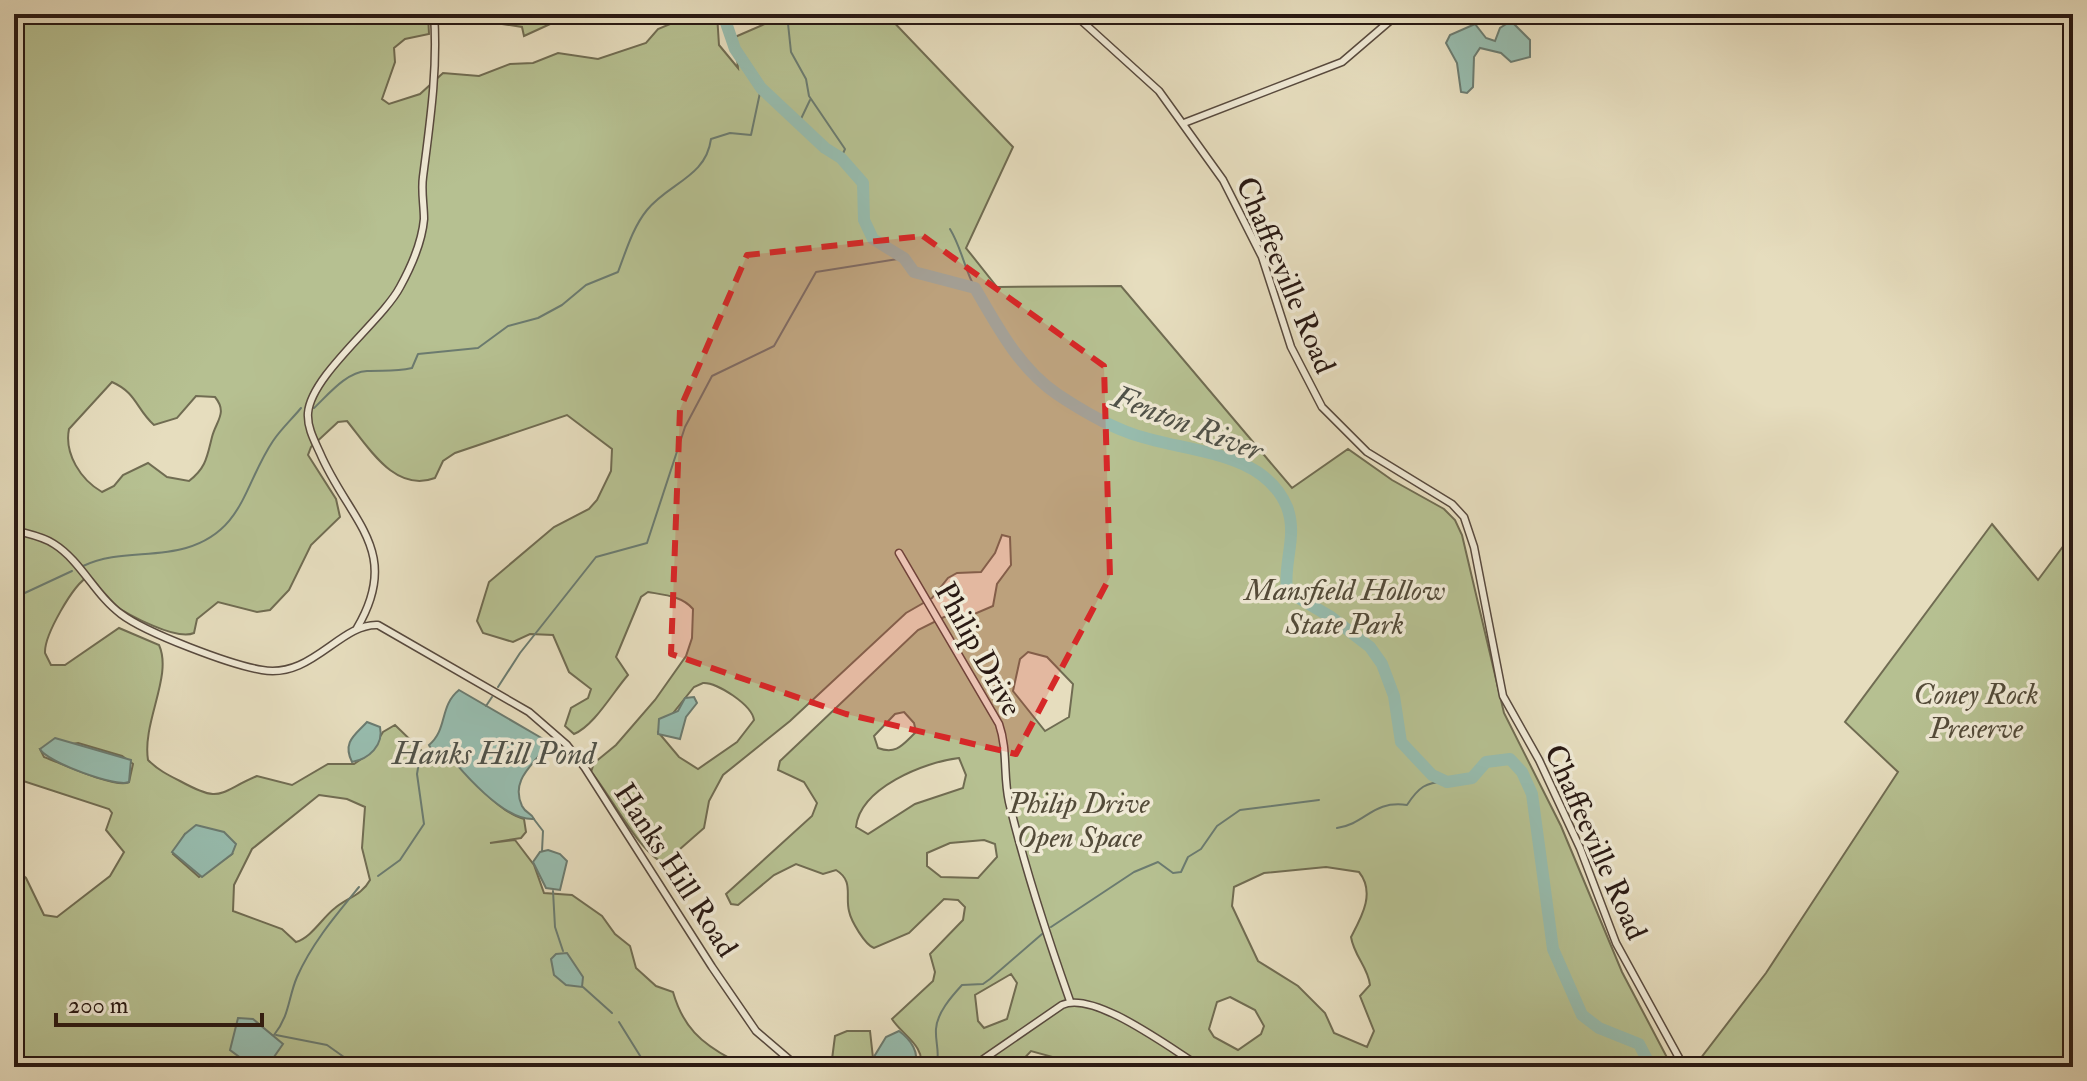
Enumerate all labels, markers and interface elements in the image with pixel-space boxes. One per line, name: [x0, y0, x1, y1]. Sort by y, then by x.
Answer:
street label: Chaffeeville Road: [1227, 171, 1344, 379]
water label: Fenton River: [1105, 376, 1271, 472]
park label: Mansfield Hollow State Park: [1242, 572, 1446, 643]
street label: Philip Drive: [927, 576, 1030, 723]
park label: Coney Rock Preserve: [1913, 676, 2039, 747]
water label: Hanks Hill Pond: [390, 734, 598, 774]
street label: Chaffeeville Road: [1536, 739, 1655, 946]
street label: Hanks Hill Road: [606, 776, 746, 964]
park label: Philip Drive Open Space: [1008, 785, 1150, 856]
scale bar: [56, 977, 262, 1027]
text: 200 m: [68, 990, 129, 1021]

